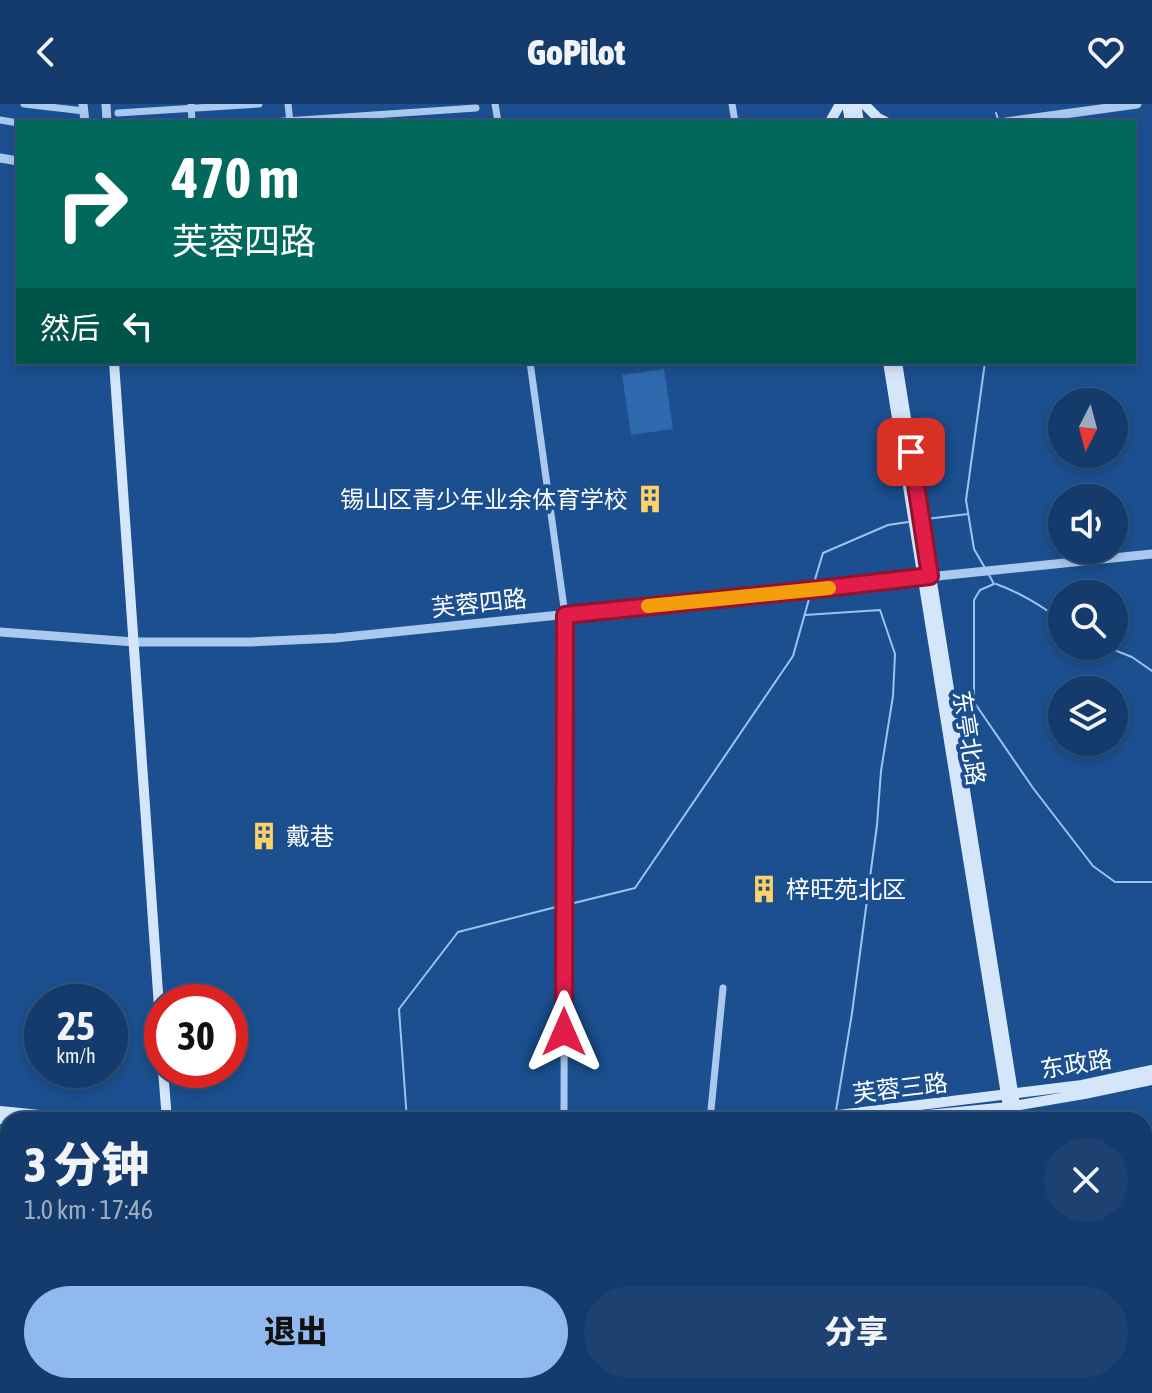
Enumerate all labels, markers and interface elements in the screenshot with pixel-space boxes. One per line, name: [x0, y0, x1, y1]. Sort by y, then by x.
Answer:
icon: back: [24, 30, 68, 74]
icon: heart: [1084, 30, 1128, 74]
text: GoPilot: [527, 31, 625, 73]
text: 470 m: [172, 146, 299, 210]
icon: right: [40, 152, 144, 256]
text: 芙蓉四路: [172, 220, 316, 262]
icon: left: [116, 304, 160, 348]
text: 然后: [40, 311, 100, 345]
north arrow: [1048, 388, 1128, 468]
map controls: [1048, 388, 1128, 756]
pin: [877, 418, 945, 486]
icon: arrive: [889, 430, 933, 474]
building icon: 锡山区青少年业余体育学校: [635, 484, 665, 514]
button: sound: [1048, 484, 1128, 564]
place label: 锡山区青少年业余体育学校: [340, 486, 628, 513]
button: search: [1048, 580, 1128, 660]
street label: 芙蓉四路: [430, 585, 528, 621]
button: layers: [1048, 676, 1128, 756]
street label: 东亭北路: [948, 688, 990, 788]
building icon: 戴巷: [249, 821, 279, 851]
place label: 戴巷: [286, 823, 334, 850]
building icon: 梓旺苑北区: [749, 874, 779, 904]
place label: 梓旺苑北区: [786, 876, 906, 903]
speed limit sign: 30: [144, 984, 248, 1088]
position arrow: [522, 990, 606, 1074]
text: 25: [57, 1003, 95, 1048]
text: km/h: [56, 1044, 96, 1067]
street label: 东政路: [1038, 1045, 1114, 1083]
street label: 芙蓉三路: [851, 1069, 949, 1107]
text: 3 分钟: [24, 1137, 149, 1192]
button: close: [1044, 1138, 1128, 1222]
text: 1.0 km · 17:46: [24, 1195, 153, 1225]
button: 退出: [24, 1286, 568, 1378]
button: 分享: [584, 1286, 1128, 1378]

